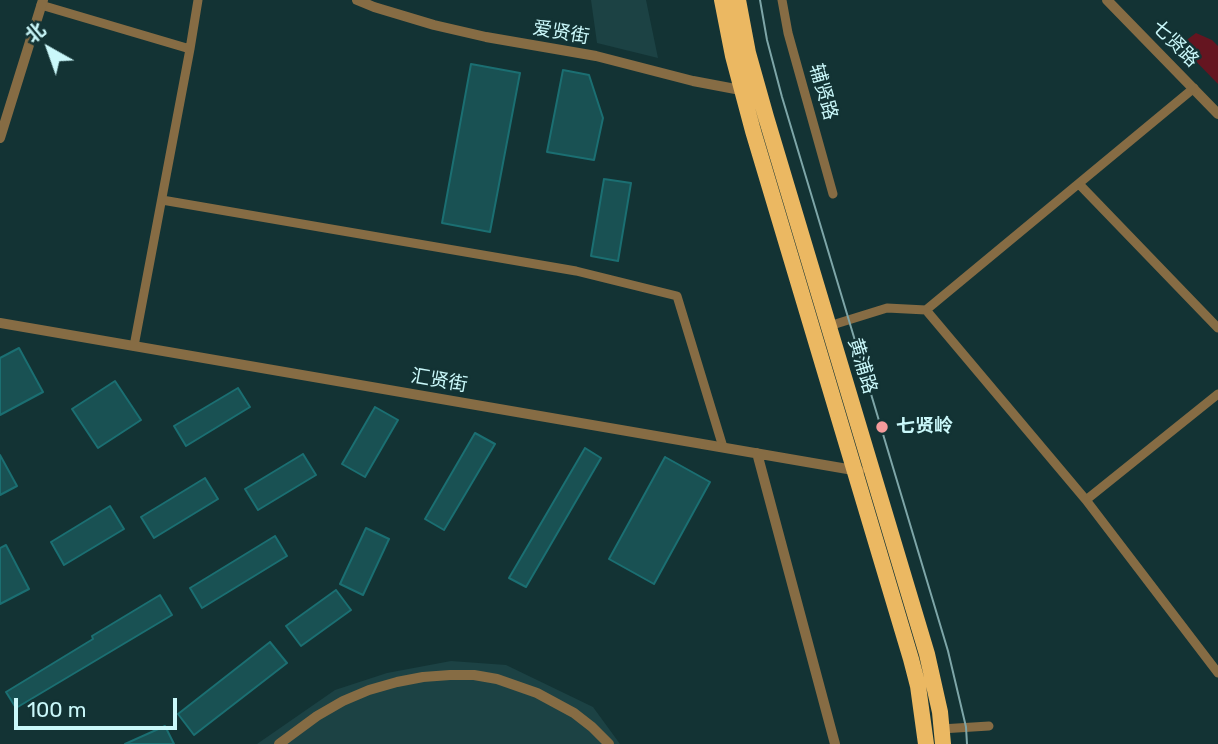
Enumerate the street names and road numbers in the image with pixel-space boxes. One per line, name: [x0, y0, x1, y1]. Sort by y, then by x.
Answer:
street label: 七贤路: [1147, 16, 1203, 72]
street label: 爱贤街: [531, 17, 591, 49]
street label: 辅贤路: [804, 61, 842, 123]
street label: 黄浦路: [843, 335, 881, 397]
street label: 汇贤街: [409, 365, 469, 397]

